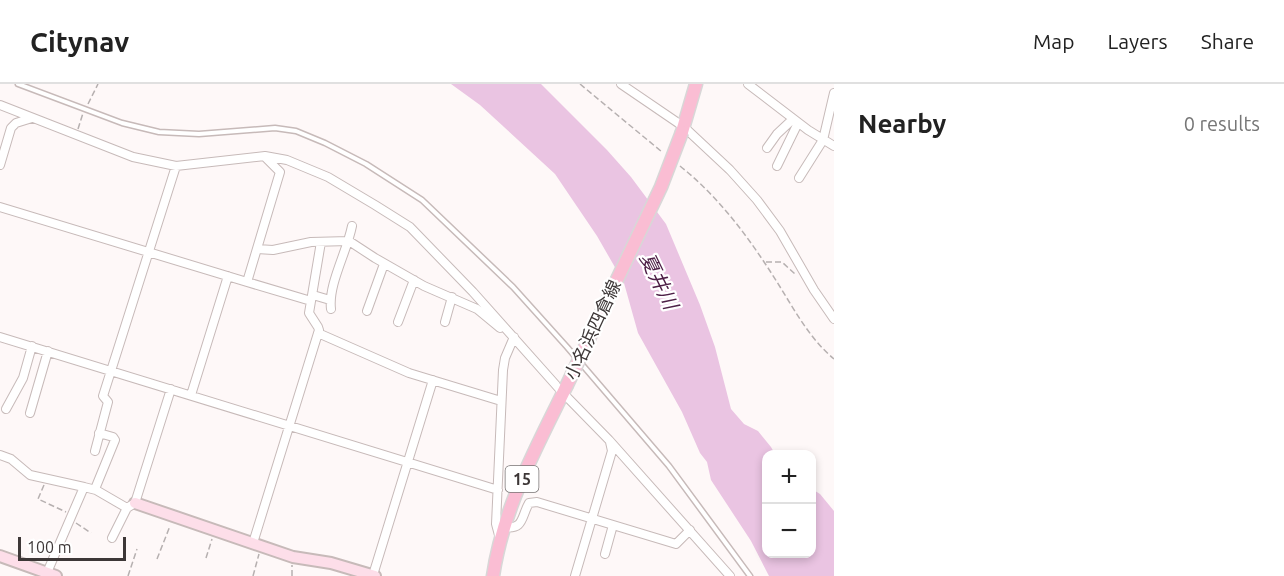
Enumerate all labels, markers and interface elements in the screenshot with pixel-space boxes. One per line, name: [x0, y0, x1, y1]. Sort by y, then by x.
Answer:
text: Citynav: [30, 26, 129, 57]
text: Map: [1033, 29, 1074, 53]
text: Layers: [1107, 29, 1168, 53]
text: Share: [1201, 29, 1254, 53]
text: Nearby: [858, 109, 946, 138]
text: 0 results: [1184, 112, 1260, 135]
water label: 夏井川: [636, 249, 684, 315]
street label: 小名浜四倉線: [560, 276, 624, 383]
map controls: [762, 450, 816, 558]
button: +: [762, 450, 816, 504]
road number: 15: [506, 466, 538, 492]
button: −: [762, 504, 816, 558]
scale bar: [18, 534, 126, 562]
text: 100 m: [27, 538, 72, 556]

